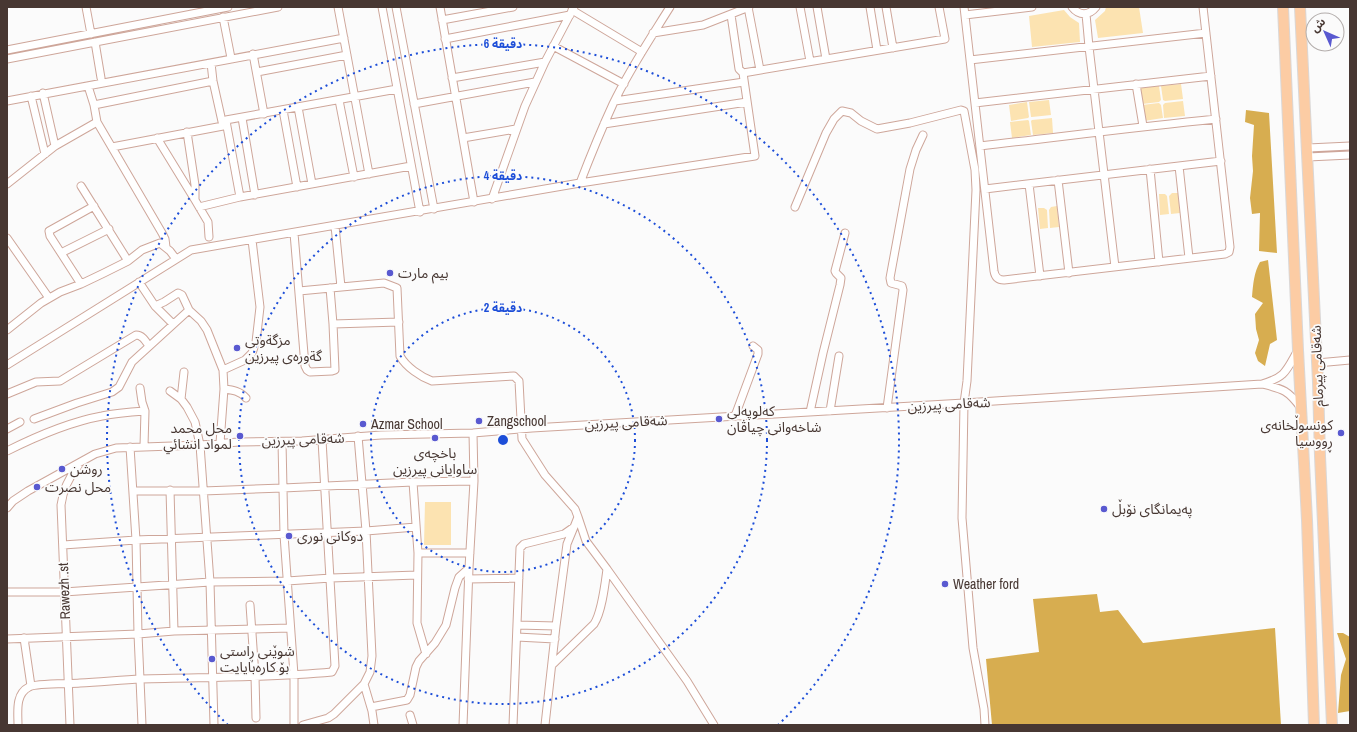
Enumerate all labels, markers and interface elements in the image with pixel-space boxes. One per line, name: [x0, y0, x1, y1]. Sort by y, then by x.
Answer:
north arrow: [1305, 12, 1345, 52]
text: ش: [1308, 15, 1328, 35]
text: 6 دقيقة: [484, 36, 522, 52]
text: 4 دقيقة: [484, 168, 522, 184]
place label: بیم مارت: [398, 264, 449, 284]
marker: بیم مارت: [385, 268, 395, 278]
text: 2 دقيقة: [484, 300, 522, 316]
street label: شەقامی پیرمام: [1307, 325, 1329, 407]
place label: مزگةوتی گةورەی پیرزین: [245, 331, 322, 366]
marker: مزگةوتی گةورەی پیرزین: [232, 343, 242, 353]
street label: شەقامی پیرزین: [907, 393, 991, 416]
place label: کەلوپەلی شاخەوانی چیاڤان: [727, 402, 821, 437]
street label: شەقامی پیرزین: [584, 411, 668, 434]
place label: Zangschool: [487, 412, 546, 430]
marker: کەلوپەلی شاخەوانی چیاڤان: [714, 414, 724, 424]
place label: Azmar School: [370, 415, 442, 433]
place label: کونسوڵخانەی ڕووسیا: [1261, 415, 1333, 453]
marker: Zangschool: [474, 416, 484, 426]
place label: محل محمد لمواد انشائي: [163, 419, 232, 455]
marker: Azmar School: [358, 419, 368, 429]
marker: کونسوڵخانەی ڕووسیا: [1336, 428, 1346, 438]
street label: شەقامی پیرزین: [261, 429, 345, 451]
marker: محل محمد لمواد انشائي: [235, 431, 245, 441]
marker: باخچەی ساوایانی پیرزین: [430, 433, 440, 443]
centre of rings: [496, 433, 510, 447]
place label: باخچەی ساوایانی پیرزین: [393, 444, 477, 479]
place label: روشن: [70, 460, 103, 478]
marker: روشن: [57, 464, 67, 474]
place label: محل نصرت: [45, 478, 111, 496]
marker: محل نصرت: [32, 482, 42, 492]
place label: پەیمانگای نۆبڵ: [1112, 499, 1193, 519]
marker: پەیمانگای نۆبڵ: [1099, 504, 1109, 514]
place label: دوکانی نوری: [297, 527, 364, 545]
marker: دوکانی نوری: [284, 531, 294, 541]
street label: Rawezh .st: [54, 562, 74, 620]
place label: Weather ford: [953, 575, 1019, 593]
marker: Weather ford: [940, 579, 950, 589]
place label: شوێنی ڕاستی بۆ کارەبایایت: [220, 642, 295, 676]
marker: شوێنی ڕاستی بۆ کارەبایایت: [207, 654, 217, 664]

